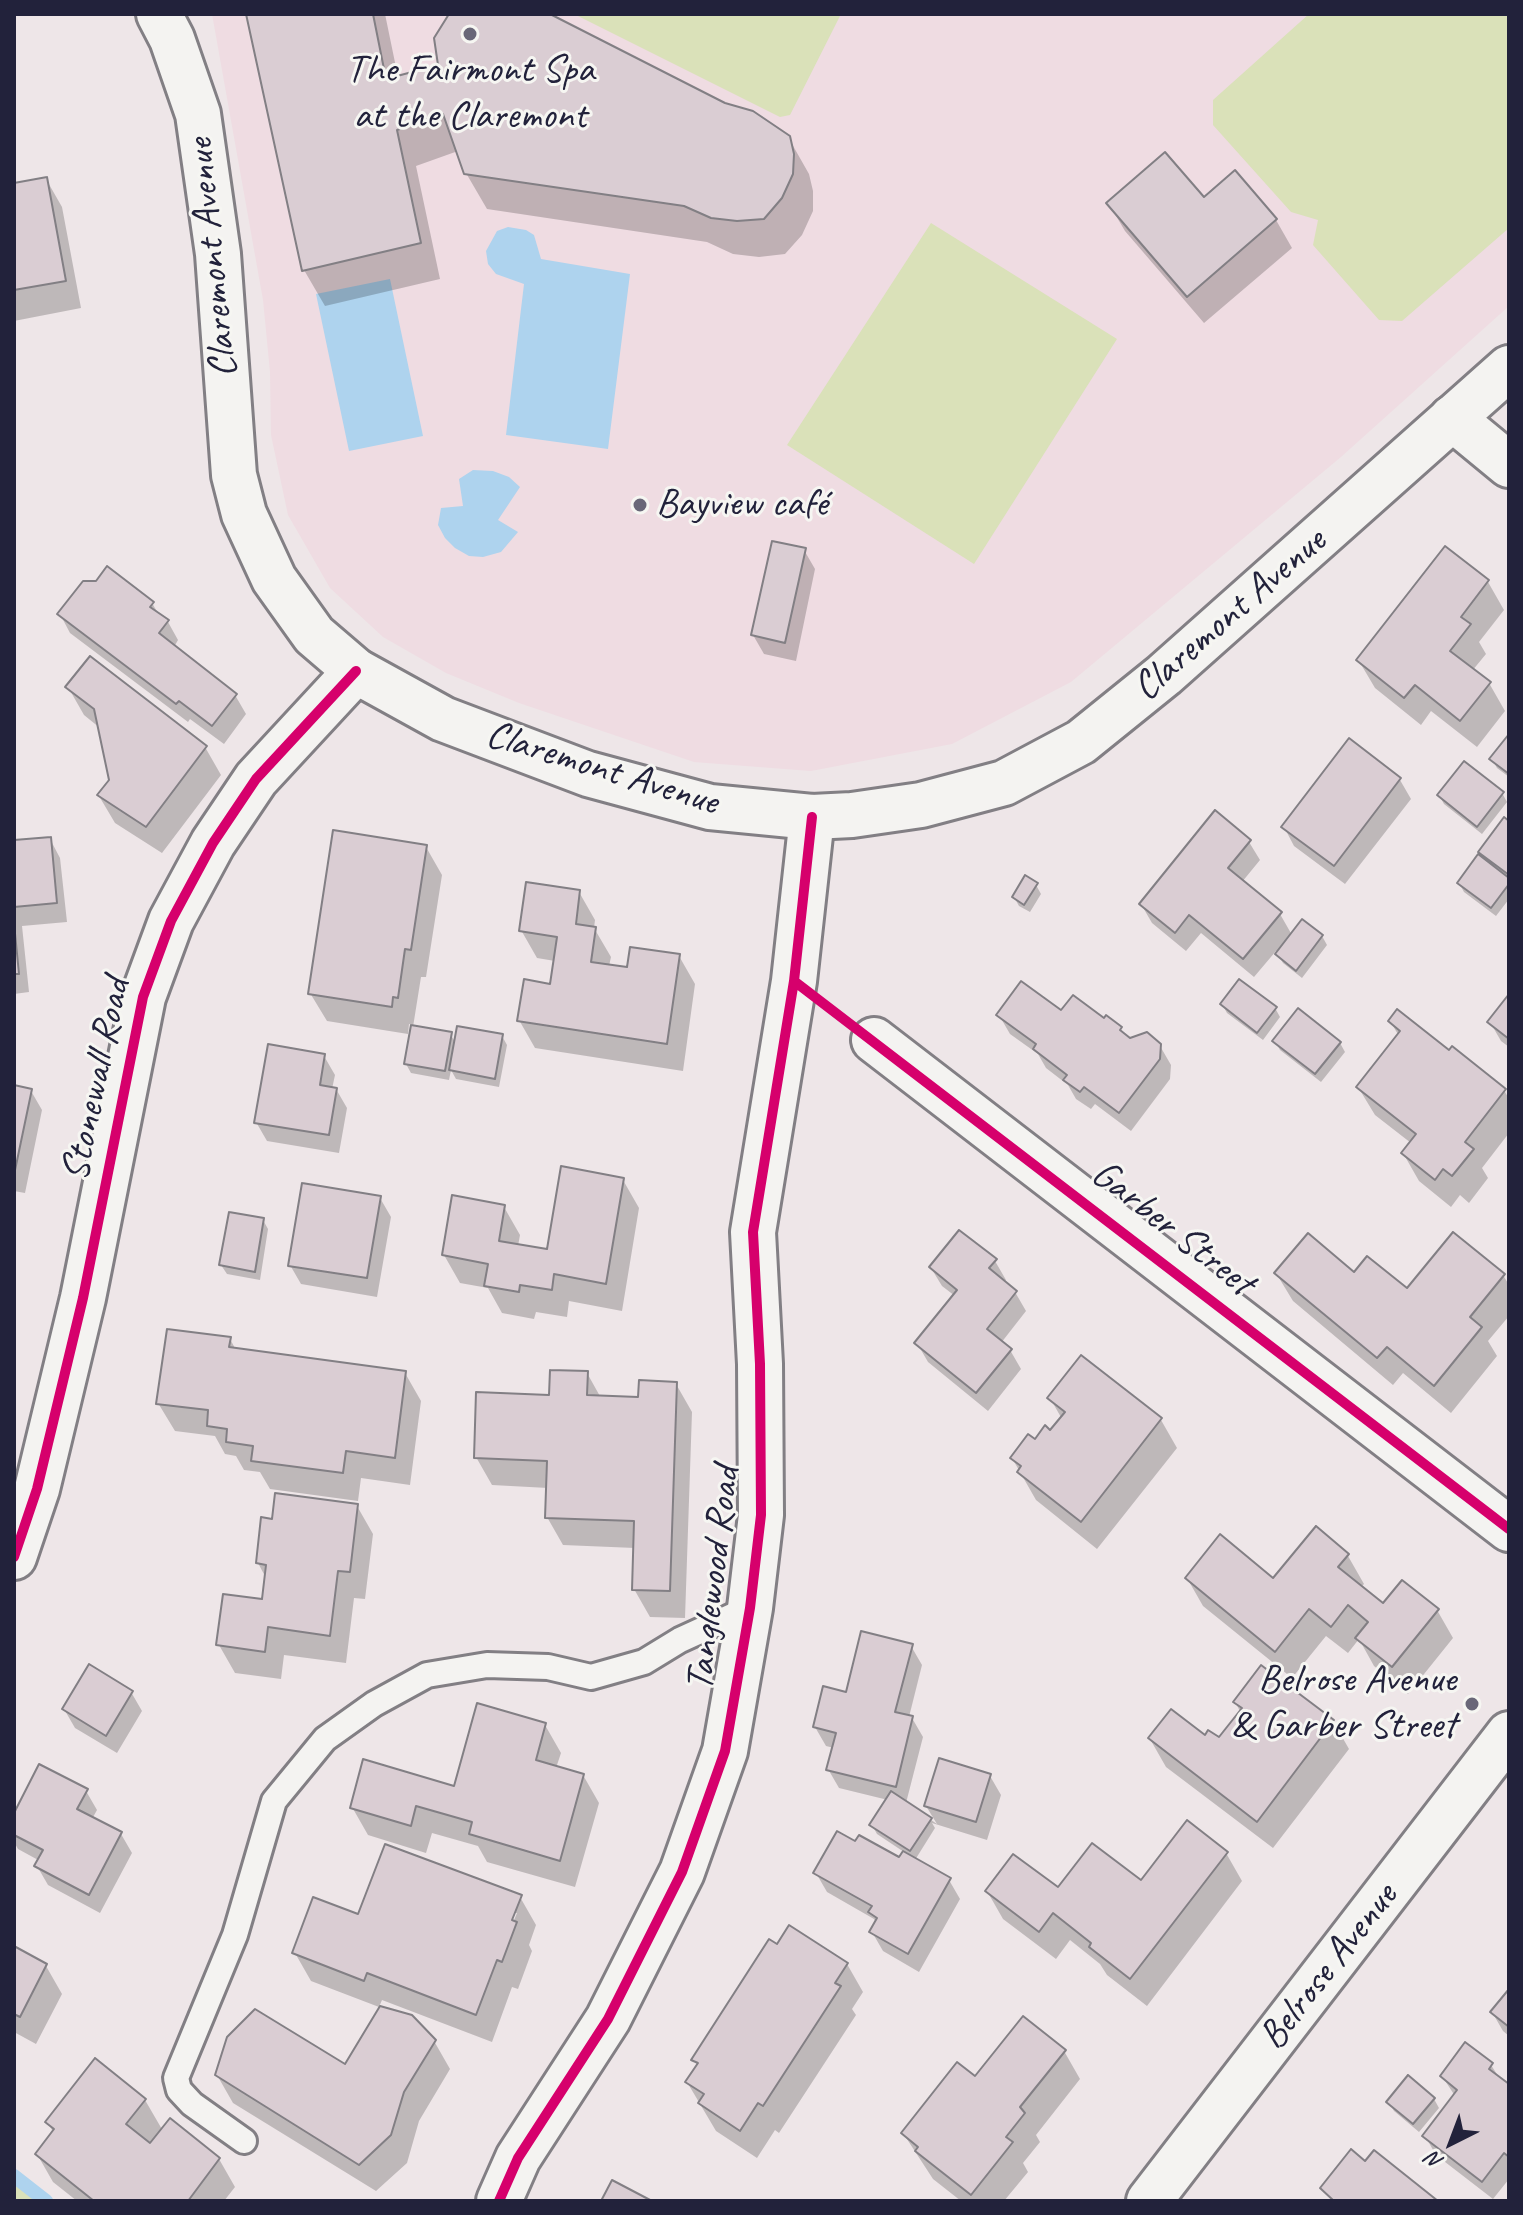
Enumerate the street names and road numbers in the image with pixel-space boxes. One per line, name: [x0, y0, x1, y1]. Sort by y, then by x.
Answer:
street label: Claremont Avenue: [177, 136, 249, 380]
street label: Claremont Avenue: [1124, 518, 1336, 712]
street label: Claremont Avenue: [480, 711, 724, 827]
street label: Stonewall Road: [52, 974, 142, 1186]
street label: Garber Street: [1081, 1151, 1263, 1307]
street label: Tanglewood Road: [676, 1464, 752, 1694]
street label: Belrose Avenue: [1249, 1874, 1409, 2060]

